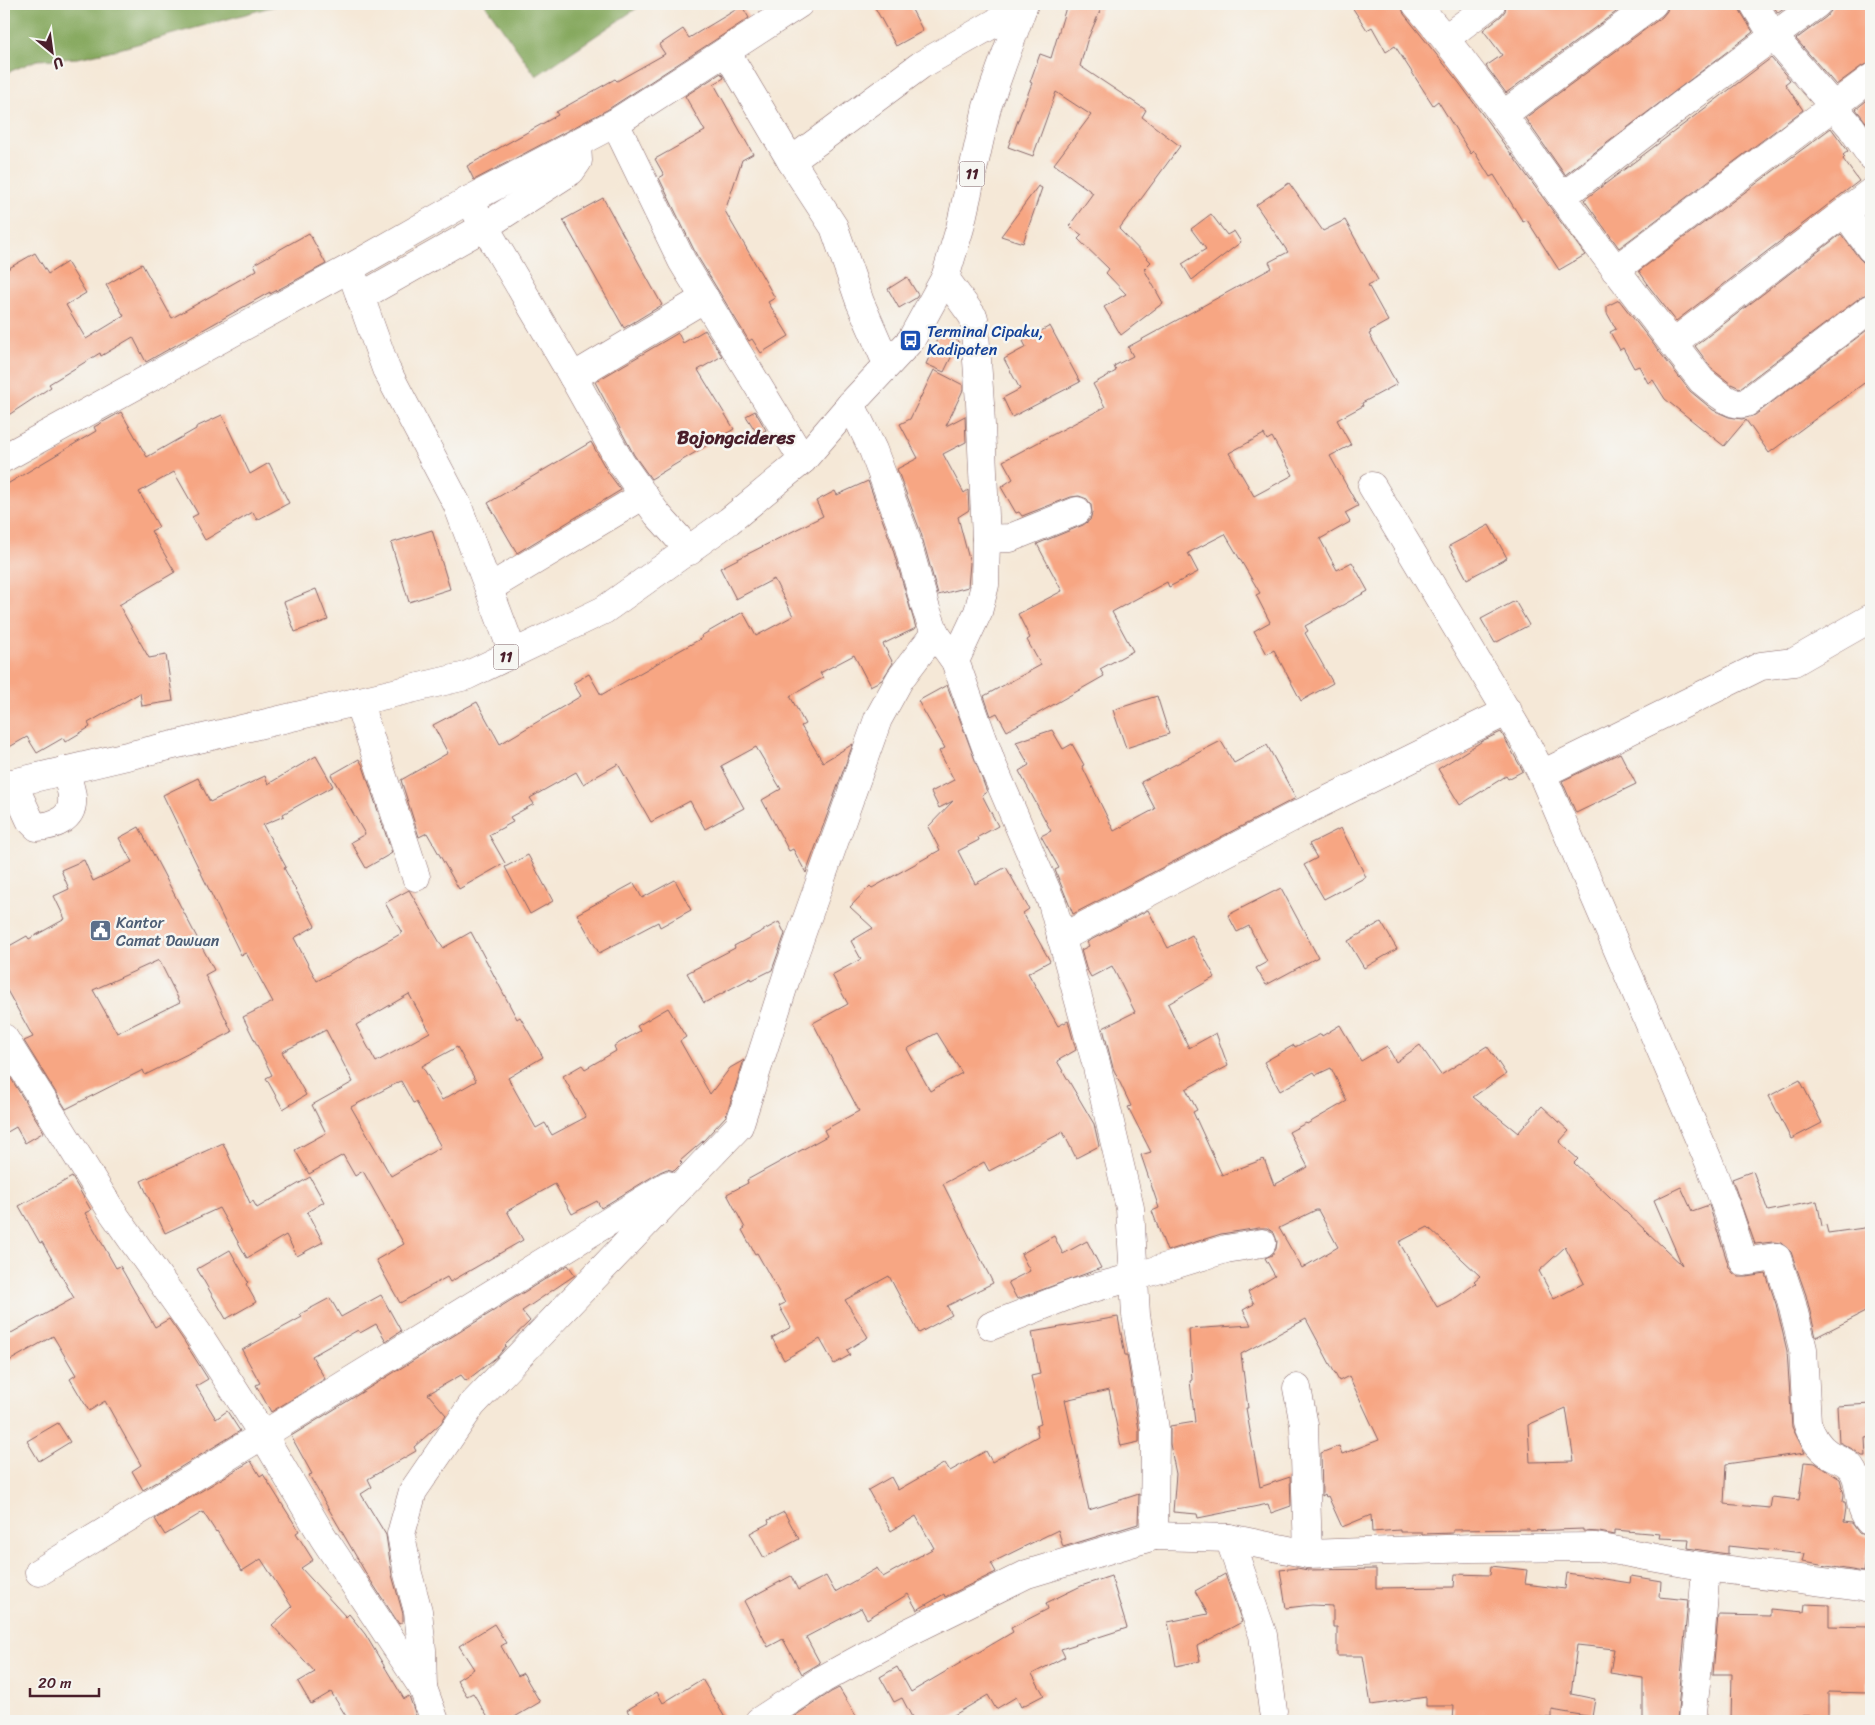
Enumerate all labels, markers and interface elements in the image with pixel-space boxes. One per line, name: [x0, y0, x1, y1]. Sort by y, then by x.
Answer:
north arrow: [28, 28, 78, 78]
text: U: [47, 50, 68, 76]
road number: 11: [960, 162, 984, 186]
place label: Terminal Cipaku, Kadipaten: [927, 317, 1044, 364]
bus stop icon: Terminal Cipaku, Kadipaten: [899, 328, 923, 352]
district label: Bojongcideres: [677, 421, 796, 454]
road number: 11: [494, 644, 518, 670]
place label: Kantor Camat Dawuan: [116, 908, 220, 955]
public building icon: Kantor Camat Dawuan: [88, 919, 112, 943]
scale bar: [30, 1665, 99, 1697]
text: 20 m: [38, 1670, 72, 1696]

